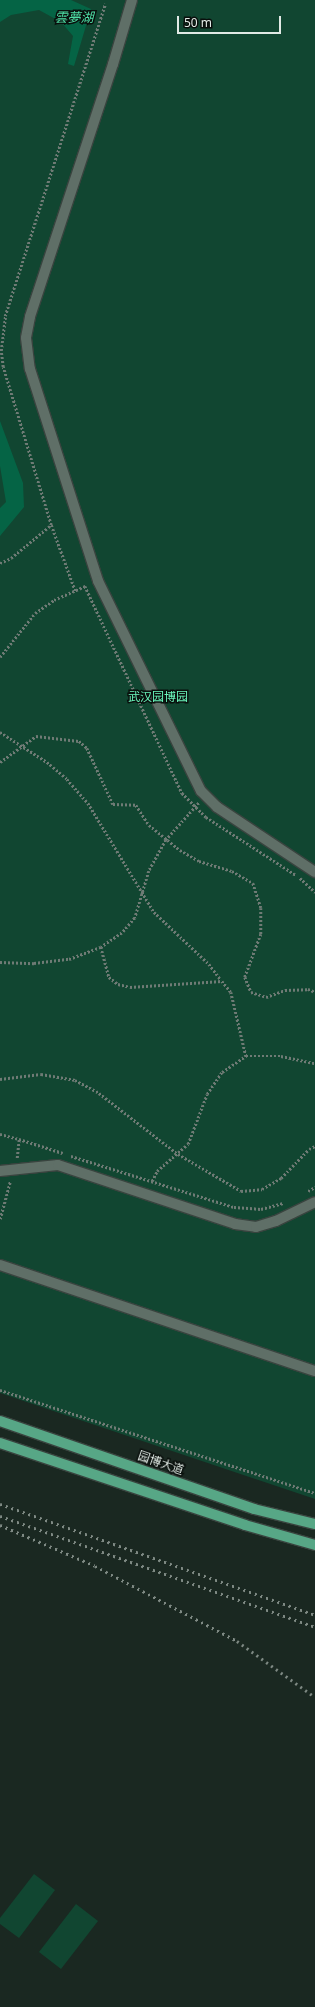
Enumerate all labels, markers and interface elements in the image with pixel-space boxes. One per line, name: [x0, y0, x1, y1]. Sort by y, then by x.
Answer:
scale bar: [179, 8, 283, 34]
water label: 雲夢湖: [55, 9, 93, 25]
text: 50 m: [184, 14, 212, 31]
park label: 武汉园博园: [128, 690, 188, 704]
street label: 园博大道: [136, 1448, 186, 1478]

